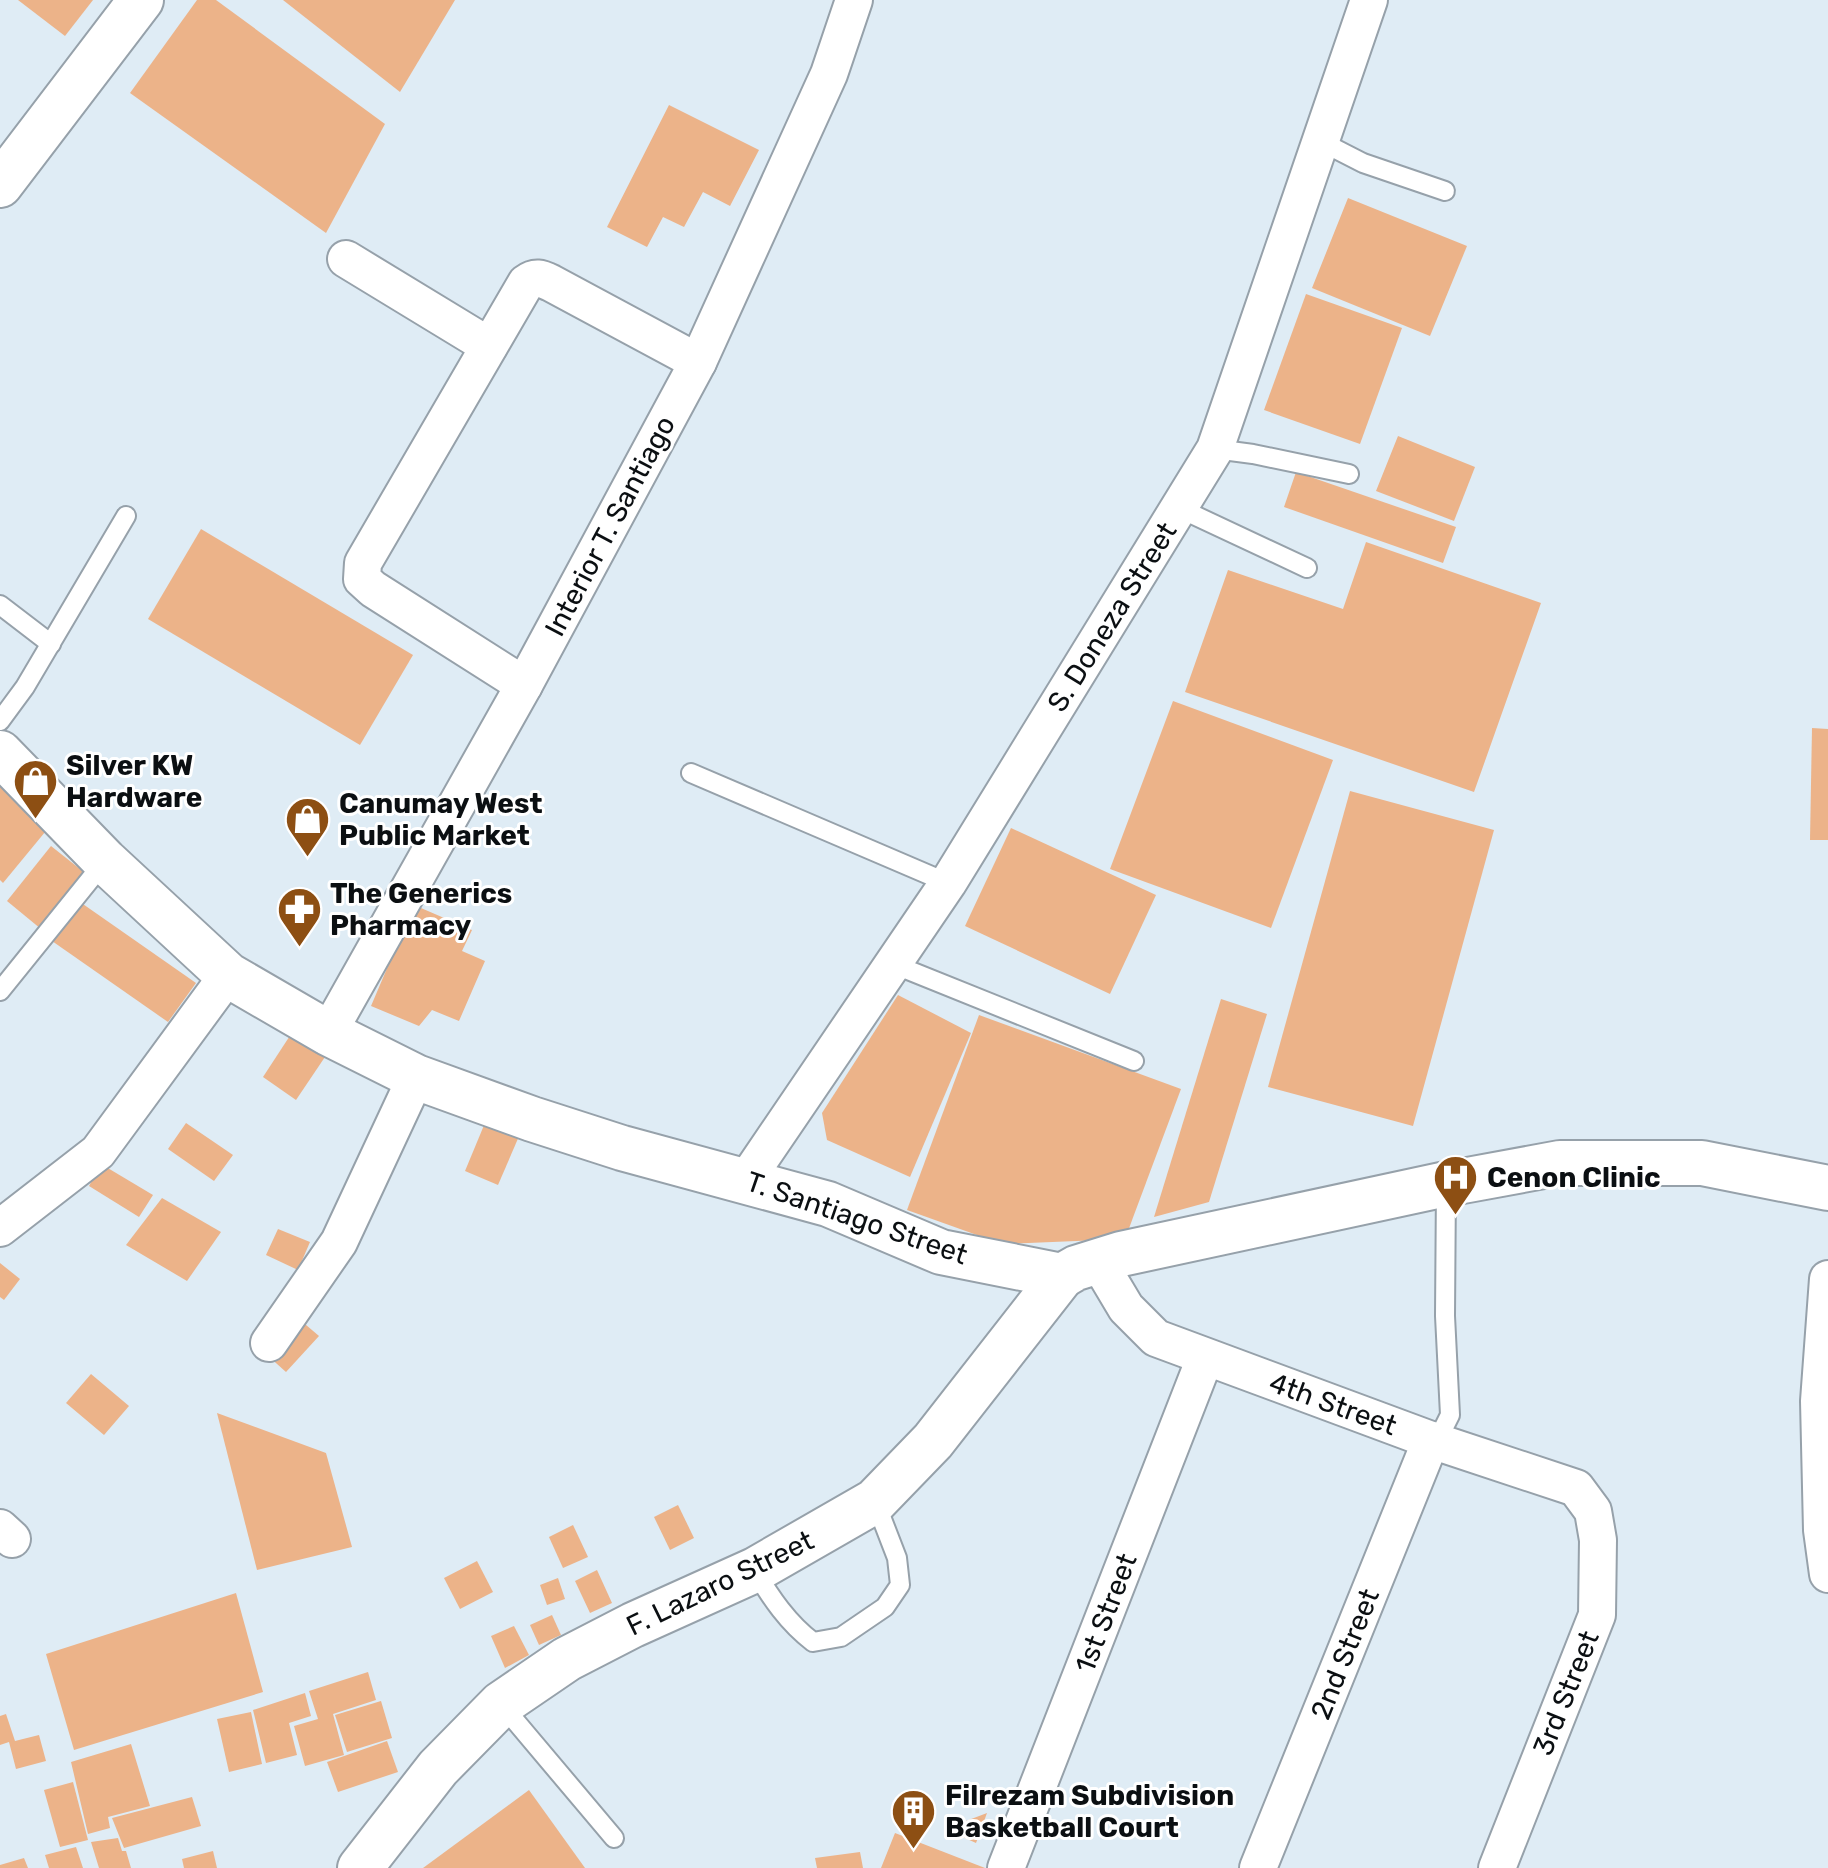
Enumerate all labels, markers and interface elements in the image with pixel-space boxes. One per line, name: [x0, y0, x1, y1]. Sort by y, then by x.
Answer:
street label: Interior T. Santiago: [538, 410, 682, 642]
street label: S. Doneza Street: [1041, 516, 1183, 718]
place label: Silver KW Hardware: [66, 749, 202, 814]
shop icon: Silver KW Hardware: [11, 757, 59, 820]
place label: Canumay West Public Market: [339, 787, 542, 852]
shop icon: Canumay West Public Market: [284, 795, 332, 858]
place label: The Generics Pharmacy: [330, 877, 512, 942]
pharmacy icon: The Generics Pharmacy: [275, 885, 323, 948]
hospital icon: Cenon Clinic: [1432, 1153, 1480, 1216]
place label: Cenon Clinic: [1487, 1161, 1661, 1194]
street label: T. Santiago Street: [742, 1165, 972, 1271]
street label: 4th Street: [1265, 1366, 1401, 1442]
street label: F. Lazaro Street: [621, 1523, 819, 1642]
street label: 1st Street: [1068, 1549, 1144, 1677]
street label: 2nd Street: [1304, 1584, 1386, 1724]
street label: 3rd Street: [1526, 1626, 1606, 1760]
place label: Filrezam Subdivision Basketball Court: [945, 1779, 1234, 1844]
building icon: Filrezam Subdivision Basketball Court: [890, 1787, 938, 1850]

